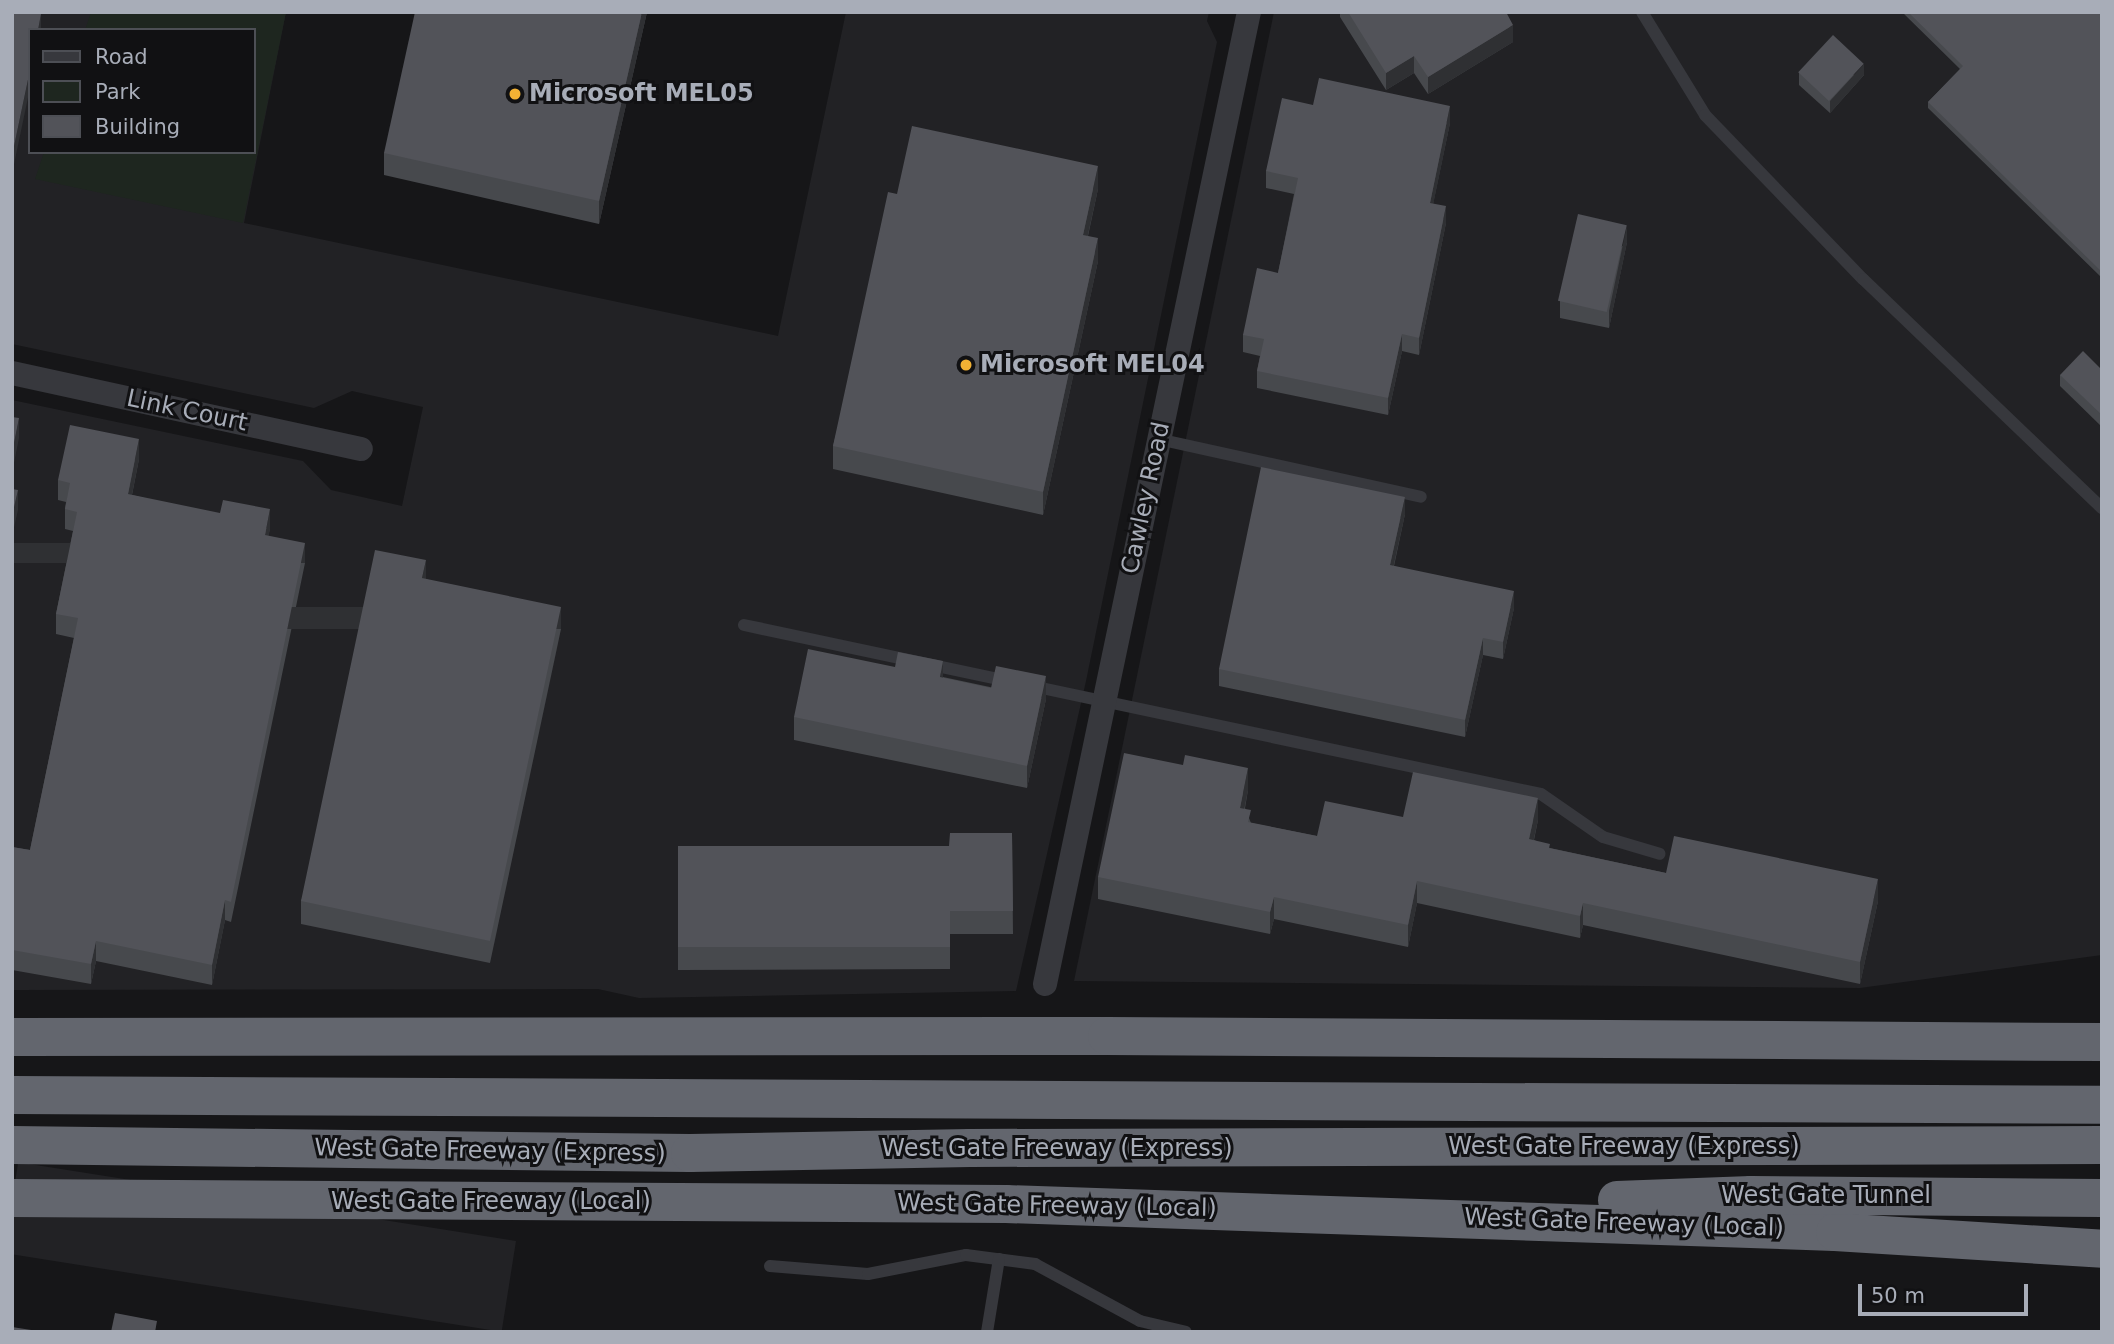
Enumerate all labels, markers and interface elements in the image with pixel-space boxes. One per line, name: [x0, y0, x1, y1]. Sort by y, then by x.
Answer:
legend: [28, 28, 256, 154]
text: Road: [95, 45, 148, 69]
text: Park: [95, 80, 140, 104]
place label: Microsoft MEL05: [529, 80, 754, 108]
marker: Microsoft MEL05: [507, 86, 523, 102]
text: Building: [95, 115, 180, 139]
place label: Microsoft MEL04: [980, 351, 1205, 379]
marker: Microsoft MEL04: [958, 357, 974, 373]
street label: Link Court: [124, 384, 250, 438]
street label: Cawley Road: [1116, 419, 1176, 577]
street label: West Gate Freeway (Express): [1448, 1133, 1800, 1161]
street label: West Gate Freeway (Express): [314, 1134, 666, 1168]
street label: West Gate Freeway (Express): [881, 1135, 1233, 1163]
street label: West Gate Tunnel: [1721, 1182, 1931, 1210]
street label: West Gate Freeway (Local): [331, 1188, 651, 1216]
street label: West Gate Freeway (Local): [897, 1189, 1217, 1223]
street label: West Gate Freeway (Local): [1464, 1203, 1784, 1243]
scale bar: [1862, 1270, 2032, 1314]
text: 50 m: [1871, 1284, 1925, 1308]

